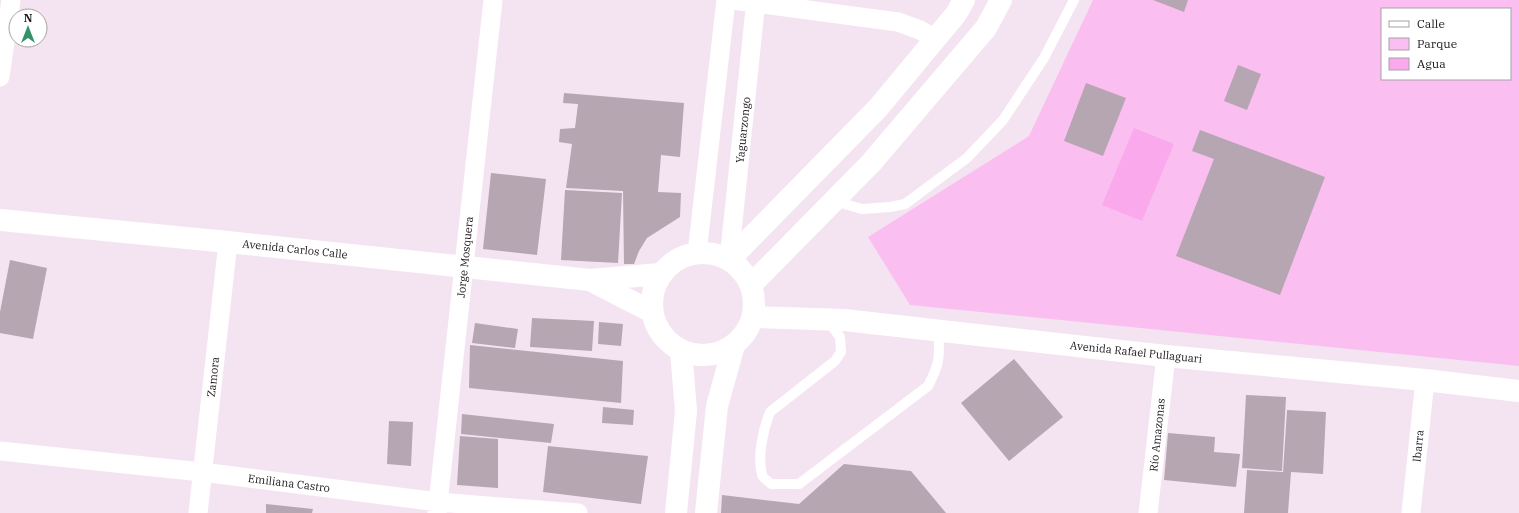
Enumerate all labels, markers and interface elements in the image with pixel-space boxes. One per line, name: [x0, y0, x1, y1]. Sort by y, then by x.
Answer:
north arrow: [8, 8, 48, 48]
legend: [1381, 8, 1511, 80]
text: N: [24, 11, 33, 25]
text: Calle: [1417, 16, 1445, 31]
text: Parque: [1417, 36, 1457, 51]
text: Agua: [1417, 56, 1446, 71]
street label: Yaguarzongo: [733, 96, 753, 164]
street label: Jorge Mosquera: [454, 216, 476, 298]
street label: Avenida Carlos Calle: [242, 237, 348, 261]
street label: Avenida Rafael Pullaguari: [1069, 338, 1203, 366]
street label: Zamora: [204, 356, 222, 398]
street label: Río Amazonas: [1146, 398, 1168, 472]
street label: Ibarra: [1409, 429, 1427, 463]
street label: Emiliana Castro: [247, 471, 331, 495]

